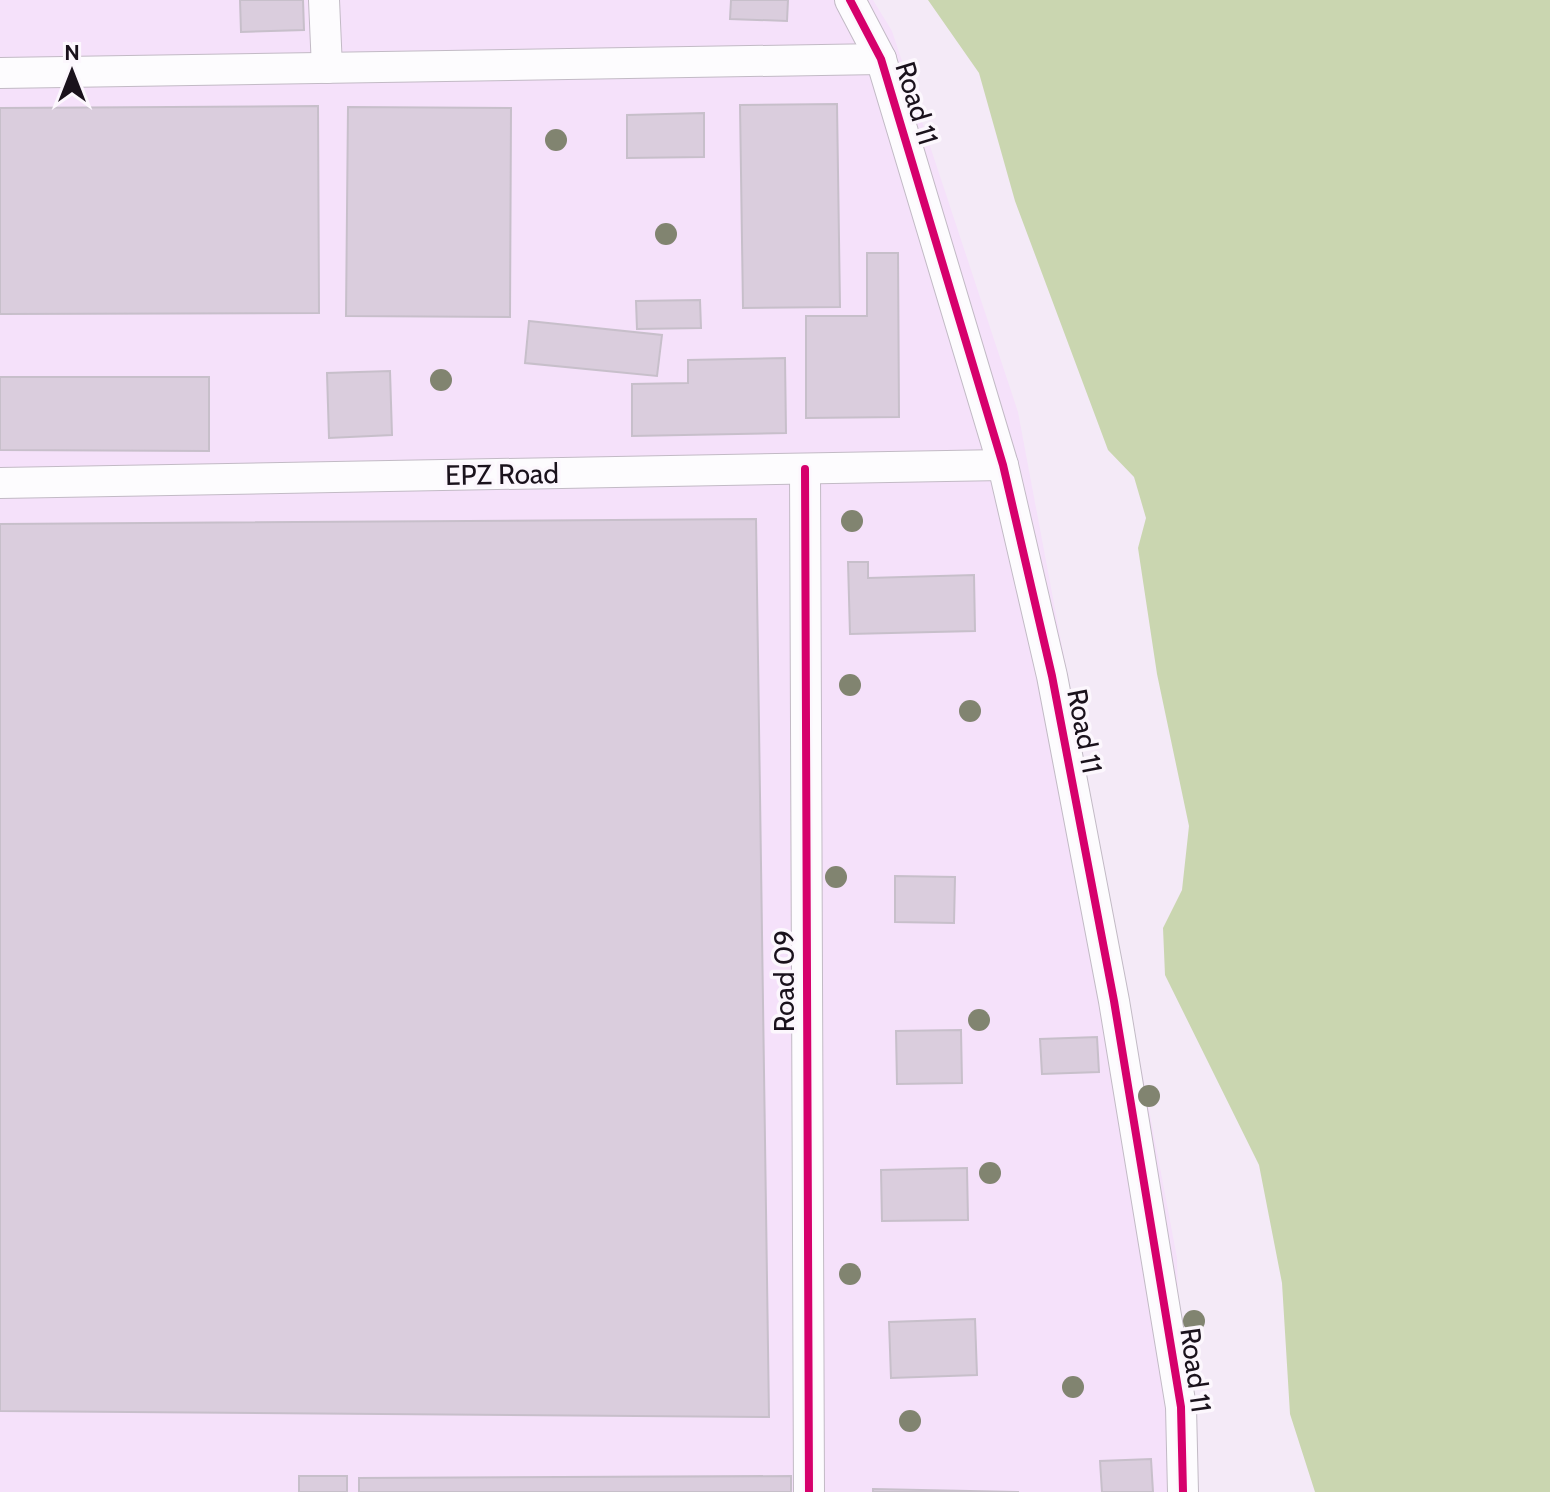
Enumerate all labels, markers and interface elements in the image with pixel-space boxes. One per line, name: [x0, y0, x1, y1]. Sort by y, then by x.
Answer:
north arrow: [32, 32, 112, 112]
text: N: [64, 39, 80, 66]
street label: Road 11: [888, 57, 946, 149]
street label: EPZ Road: [445, 456, 559, 492]
street label: Road 11: [1060, 686, 1110, 776]
street label: Road 09: [767, 930, 801, 1032]
street label: Road 11: [1173, 1325, 1219, 1415]

